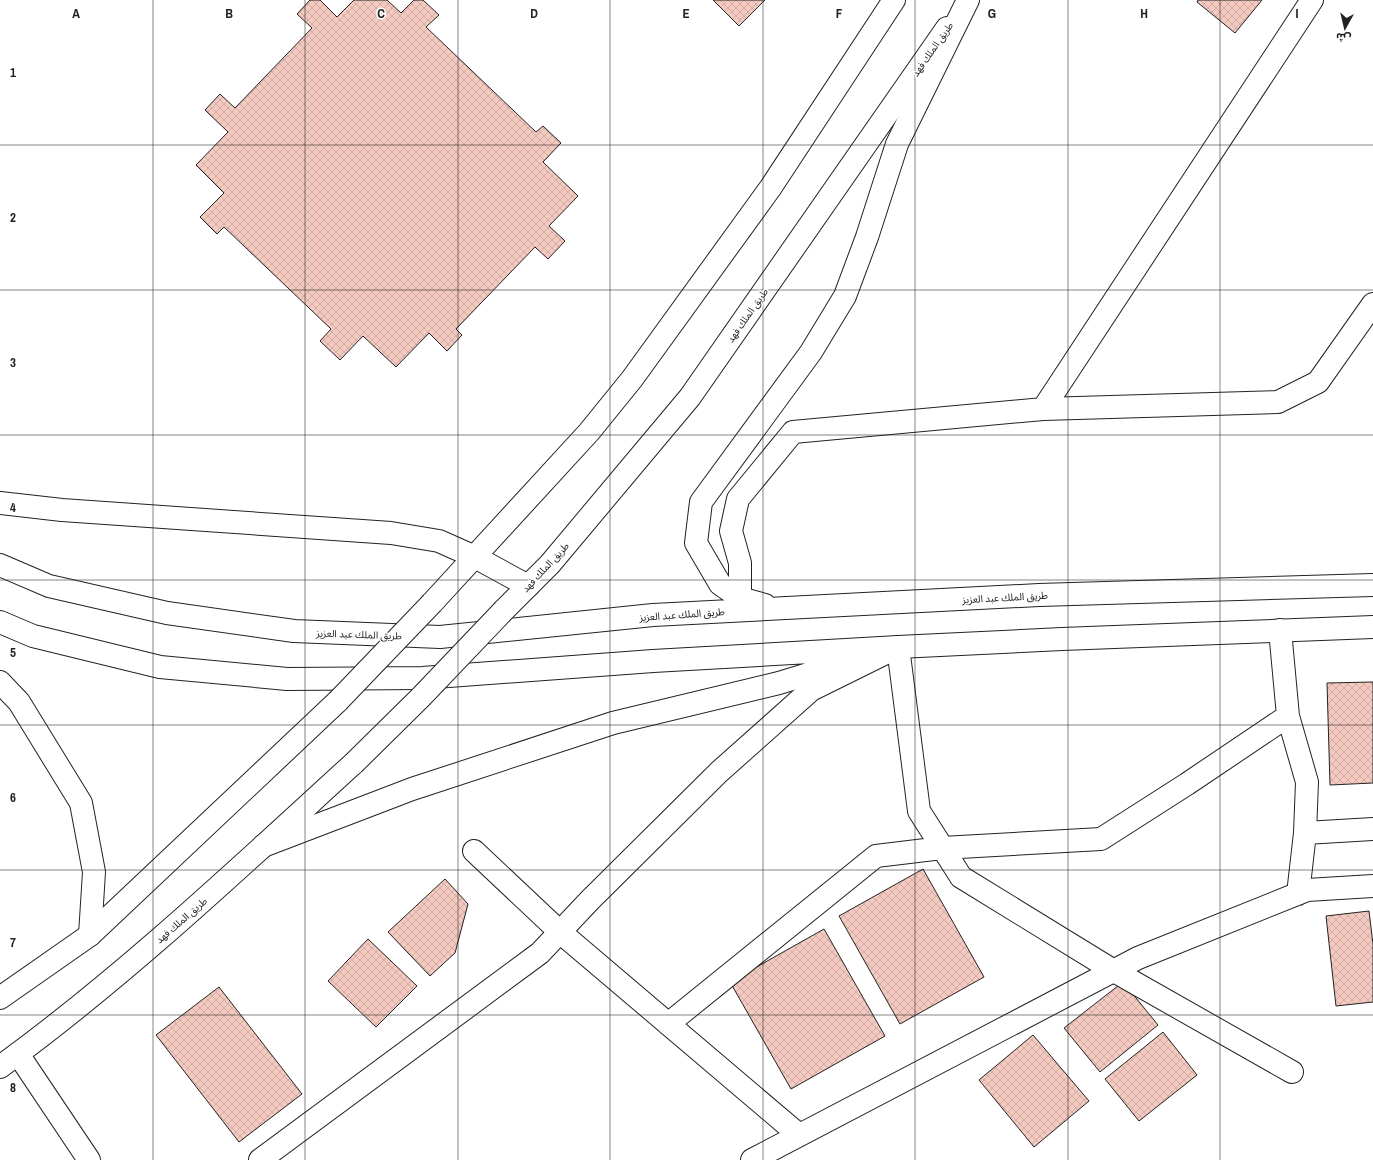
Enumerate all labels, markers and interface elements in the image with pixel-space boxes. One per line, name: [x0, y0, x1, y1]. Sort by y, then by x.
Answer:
text: A: [72, 5, 80, 22]
text: B: [225, 5, 233, 22]
text: C: [377, 5, 385, 22]
text: D: [530, 5, 538, 22]
text: E: [682, 5, 690, 22]
text: F: [836, 5, 843, 22]
text: G: [988, 5, 996, 22]
text: H: [1140, 5, 1148, 22]
text: I: [1296, 5, 1299, 22]
north arrow: [1325, 8, 1365, 48]
street label: طريق الملك فهد: [909, 19, 956, 79]
text: ش: [1335, 30, 1352, 46]
text: 1: [10, 64, 16, 81]
text: 2: [10, 209, 16, 226]
street label: طريق الملك فهد: [724, 285, 771, 345]
text: 3: [10, 354, 16, 371]
text: 4: [10, 499, 16, 516]
street label: طريق الملك فهد: [519, 539, 572, 595]
street label: طريق الملك عبد العزيز: [961, 589, 1048, 606]
street label: طريق الملك عبد العزيز: [638, 605, 726, 624]
street label: طريق الملك عبد العزيز: [315, 626, 402, 643]
text: 5: [10, 644, 16, 661]
text: 6: [10, 789, 16, 806]
street label: طريق الملك فهد: [153, 894, 210, 946]
text: 7: [10, 934, 16, 951]
text: 8: [10, 1079, 16, 1096]

